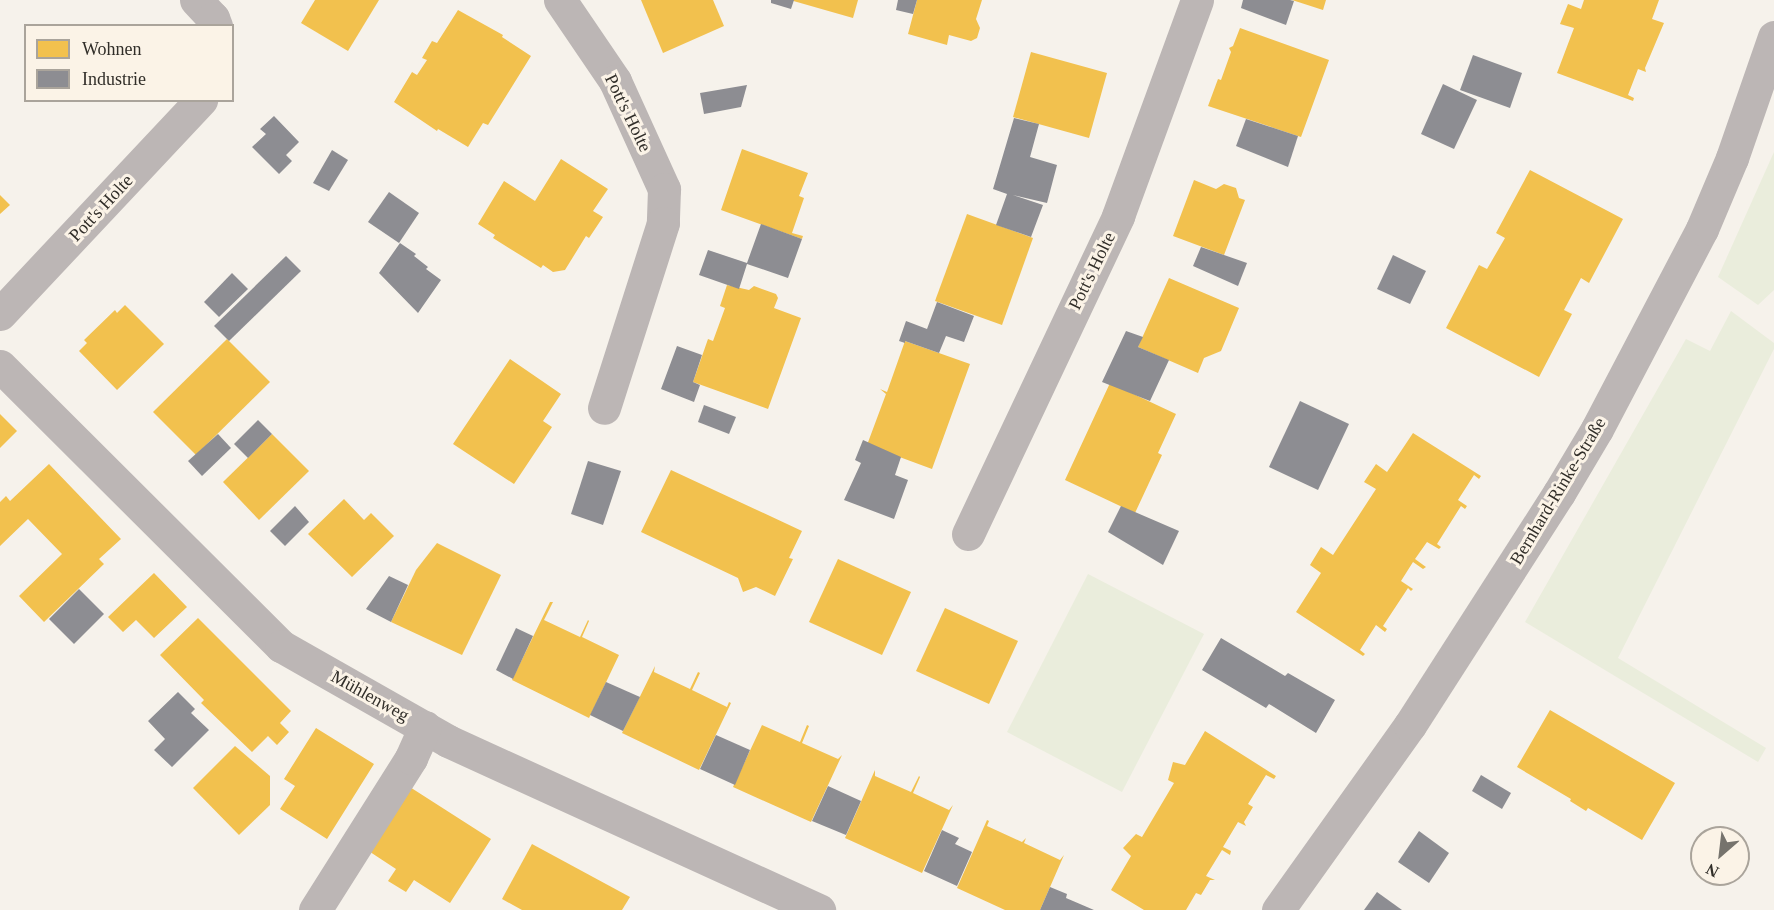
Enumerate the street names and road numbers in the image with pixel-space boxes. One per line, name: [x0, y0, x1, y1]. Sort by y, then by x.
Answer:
street label: Pott's Holte: [600, 71, 656, 155]
street label: Pott's Holte: [65, 170, 137, 246]
street label: Pott's Holte: [1064, 229, 1120, 313]
street label: Bernhard-Rinke-Straße: [1505, 413, 1611, 569]
street label: Mühlenweg: [327, 666, 413, 726]

